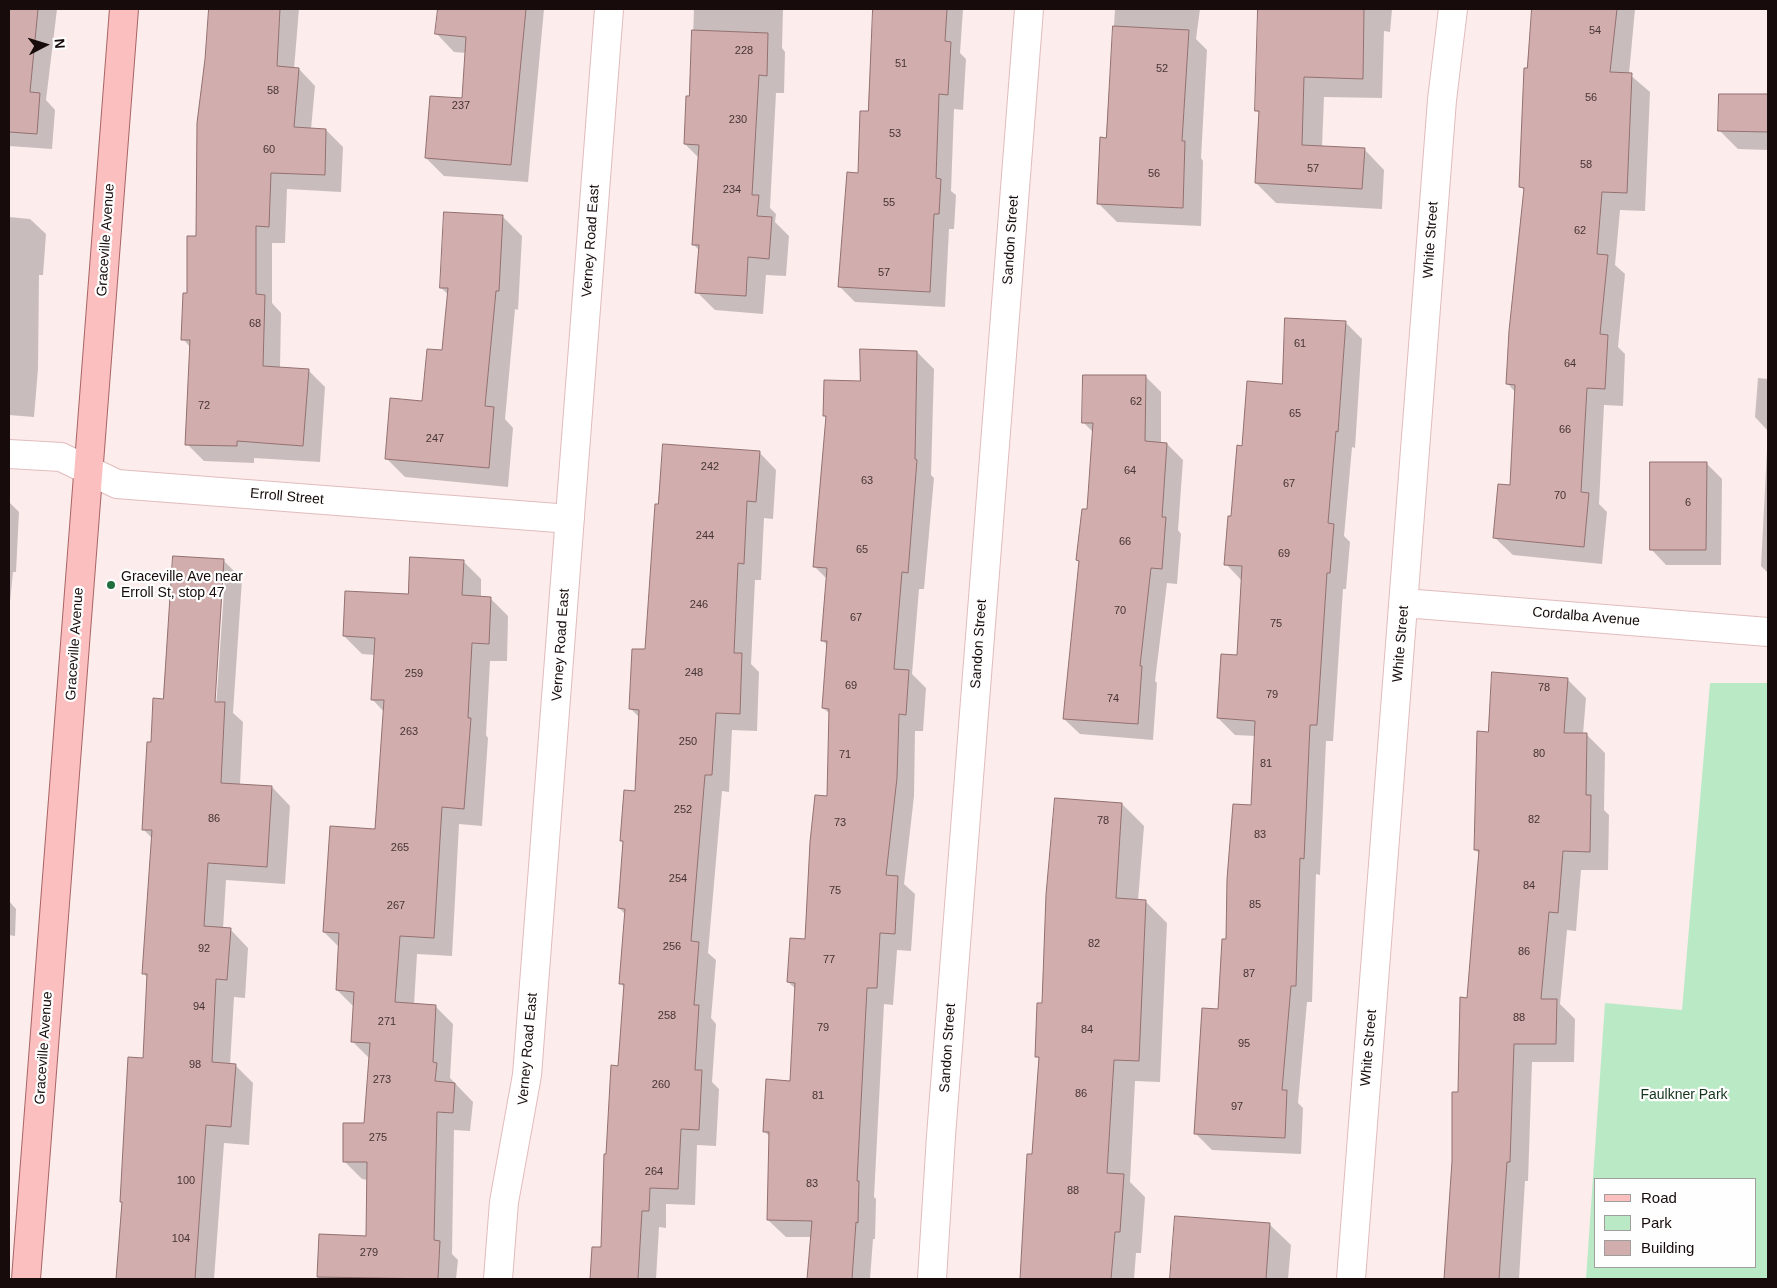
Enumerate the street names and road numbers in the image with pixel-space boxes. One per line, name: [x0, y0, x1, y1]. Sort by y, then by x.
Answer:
street label: Graceville Avenue: [94, 183, 118, 297]
street label: Verney Road East: [579, 184, 603, 298]
street label: Sandon Street: [999, 195, 1023, 285]
street label: White Street: [1420, 201, 1442, 279]
street label: Erroll Street: [249, 485, 325, 509]
street label: Graceville Avenue: [63, 587, 87, 701]
street label: Verney Road East: [549, 588, 573, 702]
street label: Sandon Street: [967, 599, 991, 689]
street label: Cordalba Avenue: [1532, 604, 1640, 630]
street label: White Street: [1389, 605, 1413, 683]
street label: Graceville Avenue: [32, 991, 56, 1105]
street label: Verney Road East: [515, 992, 541, 1106]
street label: Sandon Street: [936, 1003, 960, 1093]
street label: White Street: [1357, 1009, 1381, 1087]

